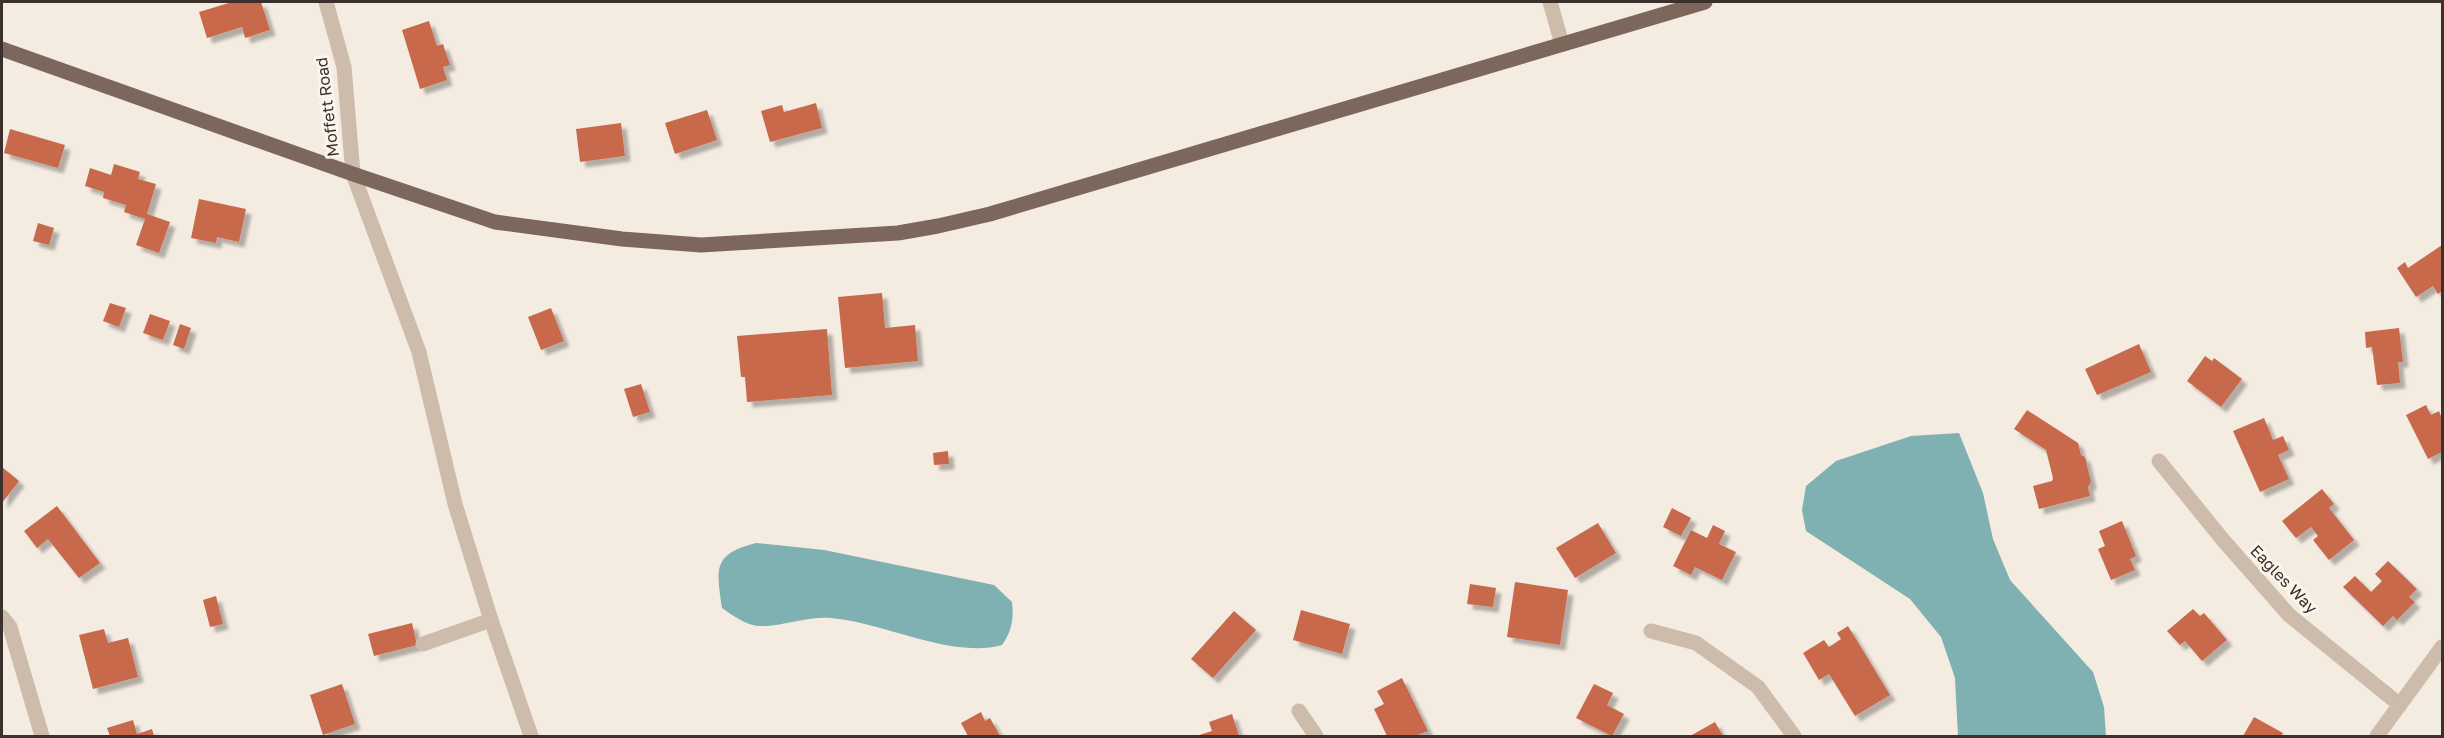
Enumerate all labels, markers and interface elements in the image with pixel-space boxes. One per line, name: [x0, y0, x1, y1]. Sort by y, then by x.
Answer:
street label: Moffett Road: [311, 56, 343, 158]
street label: Eagles Way: [2246, 541, 2322, 617]

